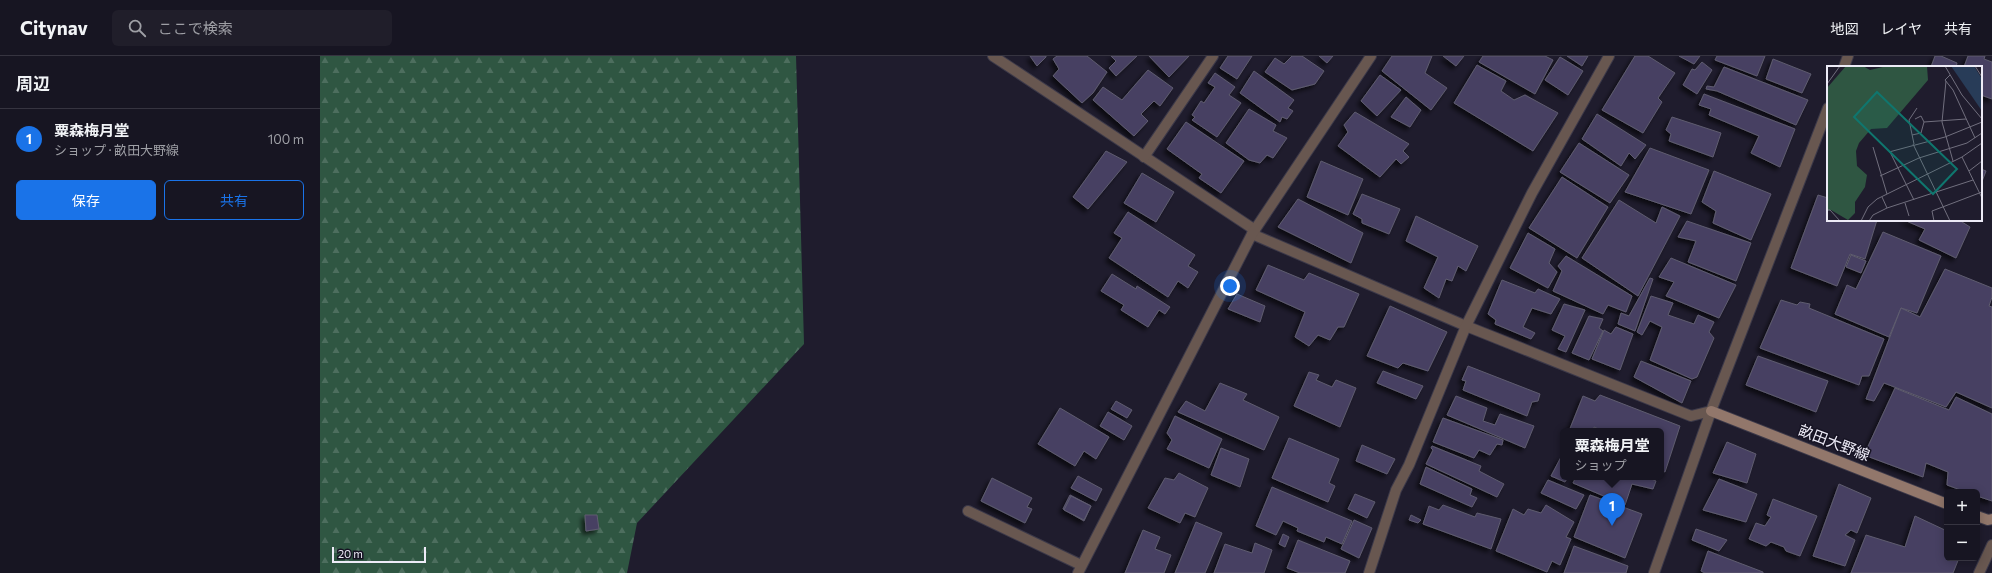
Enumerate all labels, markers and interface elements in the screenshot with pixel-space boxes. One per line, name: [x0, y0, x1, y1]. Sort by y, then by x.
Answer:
search box: [112, 10, 392, 46]
text: Citynav: [20, 16, 88, 39]
icon: search: [126, 17, 148, 39]
text: ここで検索: [158, 19, 233, 37]
text: 地図: [1830, 20, 1858, 37]
text: レイヤ: [1880, 20, 1922, 37]
text: 共有: [1944, 20, 1972, 37]
inset map: [1827, 66, 1982, 221]
text: 周辺: [16, 73, 50, 94]
text: 粟森梅月堂: [54, 121, 129, 139]
text: 1: [26, 131, 32, 147]
text: 100 m: [268, 131, 304, 147]
text: ショップ · 畝田大野線: [54, 142, 179, 158]
button: 保存: [16, 180, 156, 220]
button: 共有: [164, 180, 304, 220]
your location: [1220, 276, 1240, 296]
street label: 畝田大野線: [1796, 420, 1873, 464]
popup: [1560, 428, 1664, 480]
text: 粟森梅月堂: [1574, 436, 1650, 454]
text: ショップ: [1574, 457, 1627, 473]
map controls: [1944, 489, 1980, 561]
button: +: [1944, 489, 1980, 525]
pin: 1: [1599, 493, 1625, 526]
button: −: [1944, 525, 1980, 561]
scale bar: [332, 545, 426, 564]
text: 20 m: [338, 547, 363, 560]

